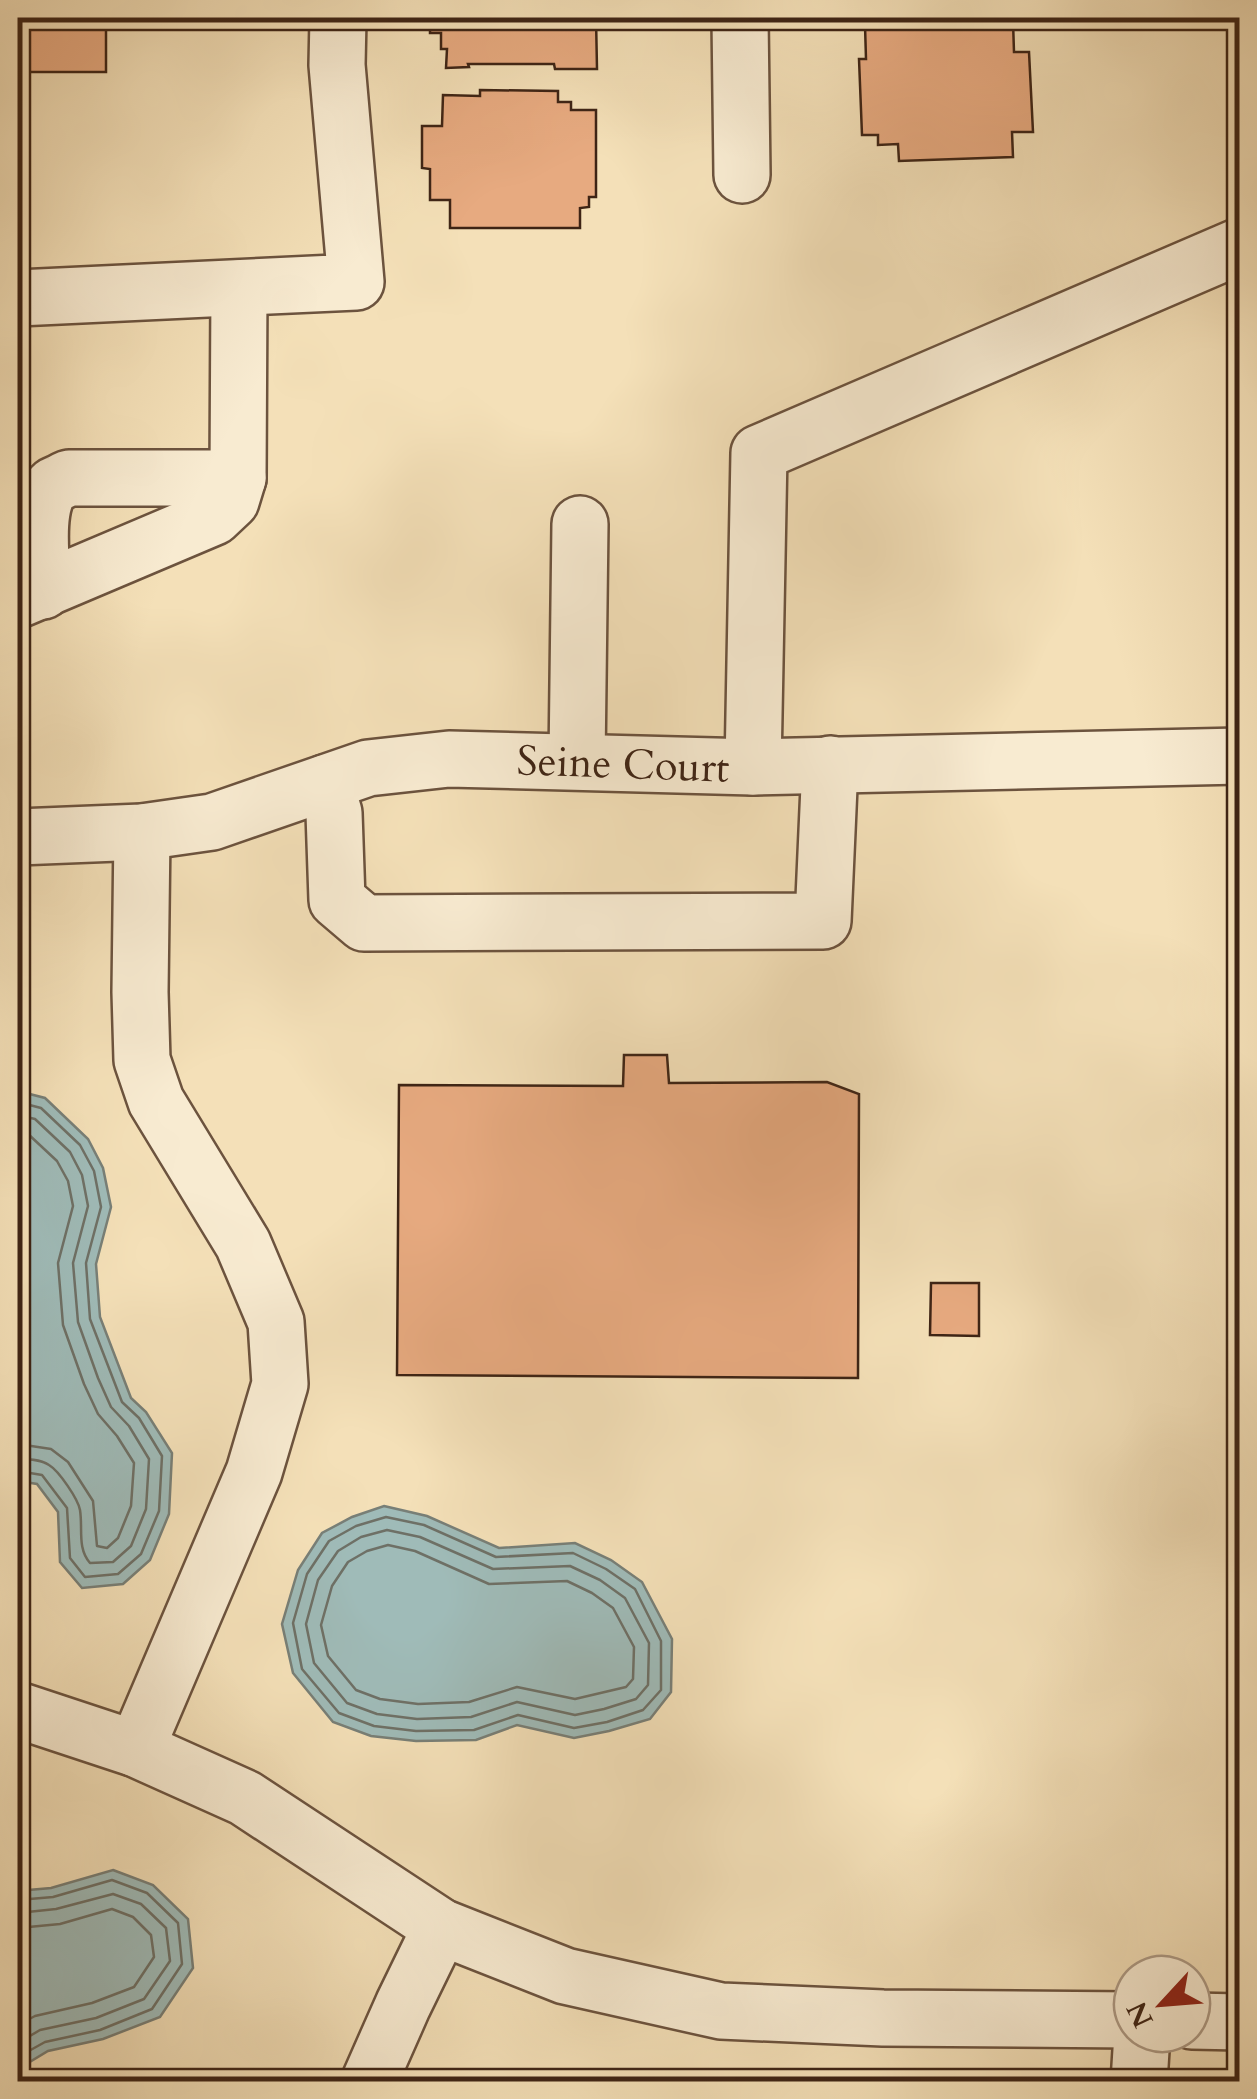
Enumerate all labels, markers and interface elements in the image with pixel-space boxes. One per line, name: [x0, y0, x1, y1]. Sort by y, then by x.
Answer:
street label: Seine Court: [516, 732, 730, 797]
north arrow: [1112, 1954, 1212, 2054]
text: N: [1118, 1995, 1163, 2034]

